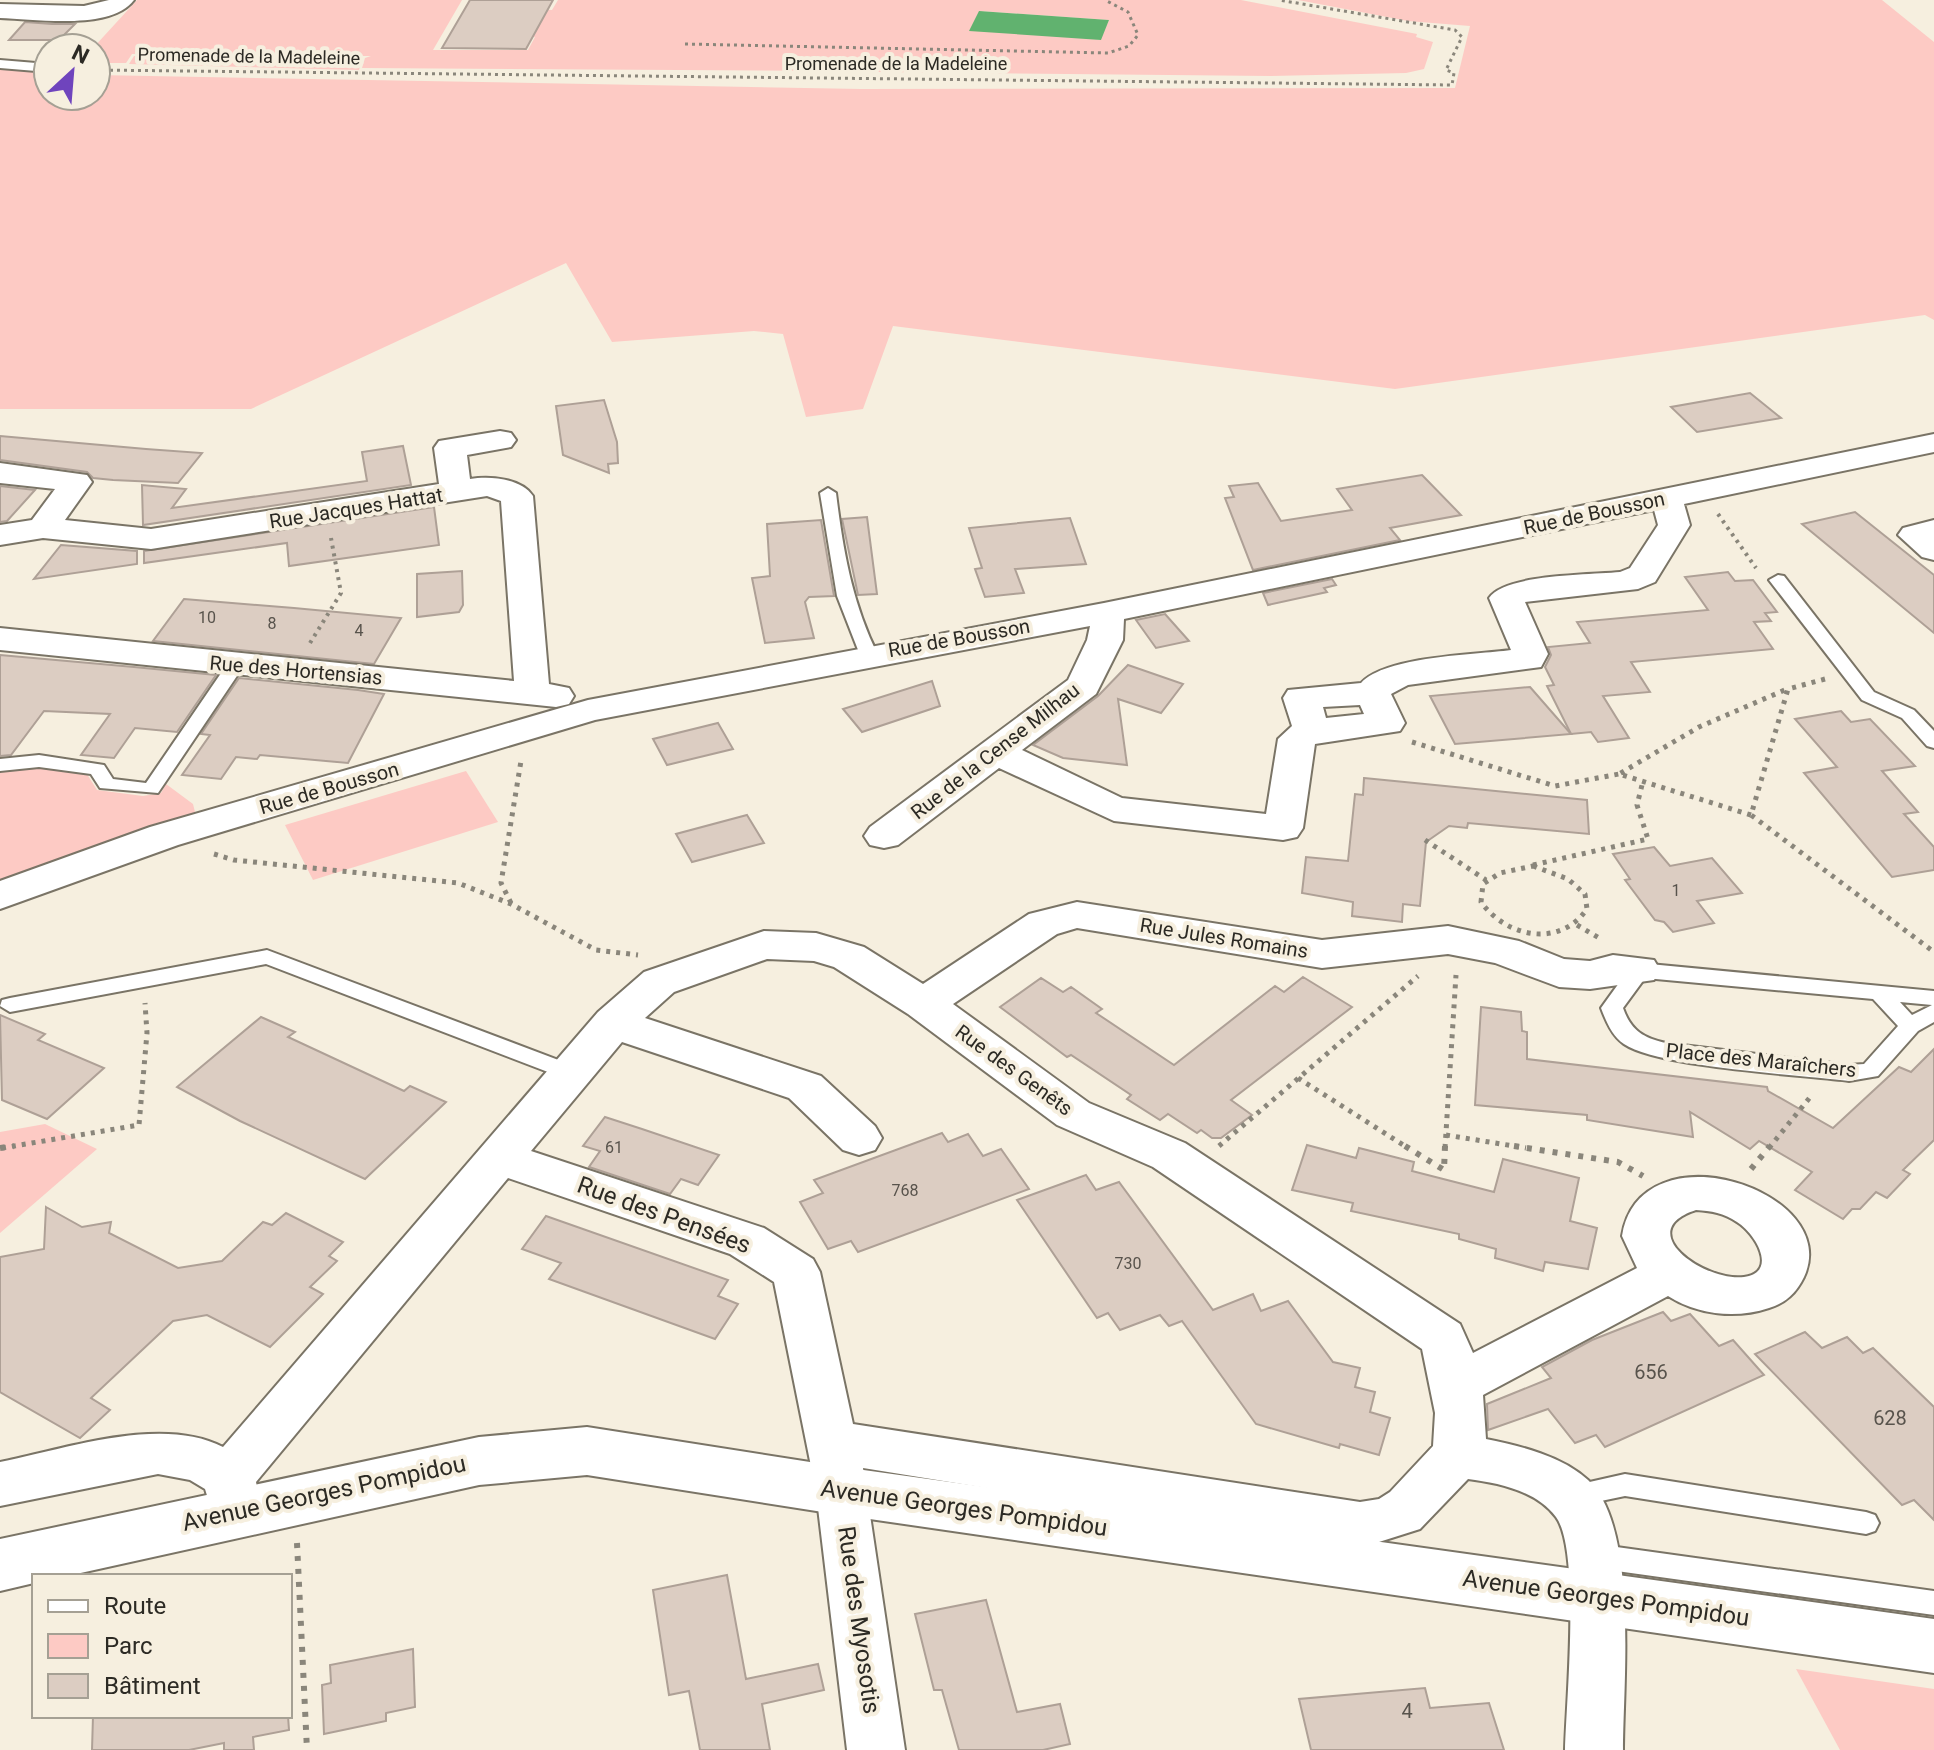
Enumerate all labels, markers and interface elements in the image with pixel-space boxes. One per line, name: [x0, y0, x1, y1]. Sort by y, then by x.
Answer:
north arrow: [32, 32, 112, 112]
text: N: [68, 40, 93, 69]
street label: Promenade de la Madeleine: [138, 44, 360, 68]
street label: Promenade de la Madeleine: [785, 53, 1007, 74]
street label: Rue Jacques Hattat: [268, 482, 444, 534]
street label: Rue de Bousson: [1521, 486, 1667, 540]
house number: 10: [198, 608, 216, 627]
house number: 8: [268, 614, 277, 633]
street label: Rue de Bousson: [886, 614, 1032, 662]
house number: 4: [355, 621, 364, 640]
street label: Rue des Hortensias: [208, 650, 384, 690]
street label: Rue de la Cense Milhau: [906, 678, 1084, 824]
street label: Rue de Bousson: [257, 757, 401, 819]
house number: 1: [1672, 881, 1681, 900]
street label: Rue Jules Romains: [1138, 913, 1310, 963]
street label: Rue des Genêts: [951, 1019, 1077, 1121]
street label: Place des Maraîchers: [1665, 1038, 1857, 1082]
house number: 61: [605, 1138, 623, 1157]
street label: Rue des Pensées: [573, 1171, 755, 1259]
house number: 768: [892, 1181, 918, 1200]
house number: 730: [1115, 1254, 1141, 1273]
house number: 656: [1634, 1360, 1668, 1384]
house number: 628: [1873, 1406, 1907, 1430]
street label: Avenue Georges Pompidou: [180, 1449, 468, 1537]
street label: Avenue Georges Pompidou: [819, 1474, 1109, 1542]
street label: Rue des Myosotis: [832, 1524, 886, 1716]
street label: Avenue Georges Pompidou: [1461, 1564, 1751, 1632]
legend: [32, 1574, 292, 1718]
text: Route: [104, 1592, 166, 1620]
text: Parc: [104, 1632, 153, 1660]
text: Bâtiment: [104, 1672, 201, 1700]
house number: 4: [1401, 1699, 1413, 1723]

